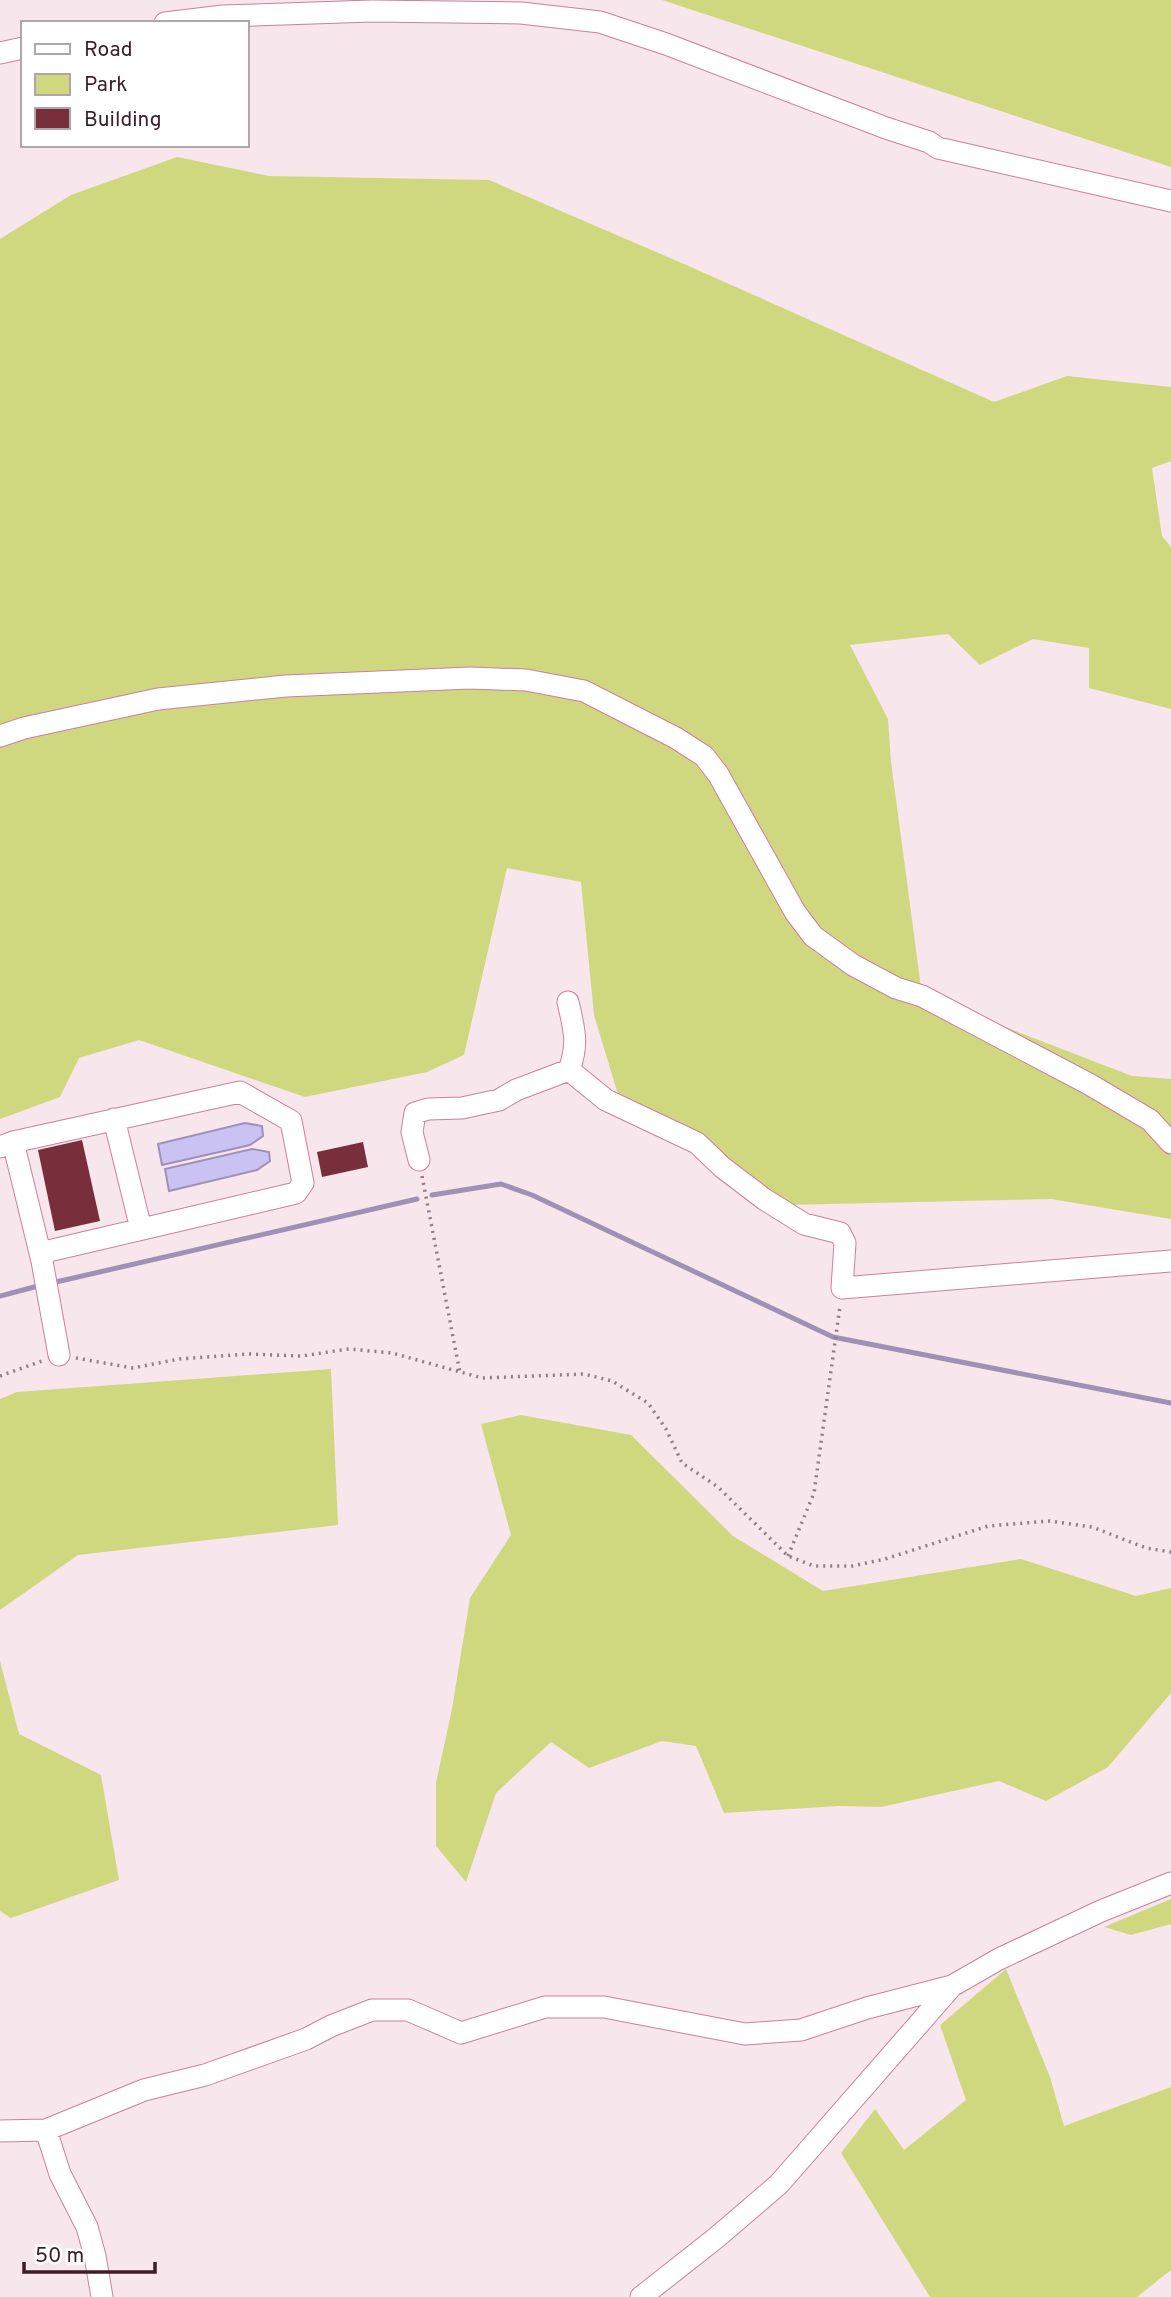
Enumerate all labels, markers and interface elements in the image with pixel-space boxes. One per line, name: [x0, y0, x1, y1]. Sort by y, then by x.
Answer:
legend: [21, 21, 248, 147]
text: Road: [84, 37, 133, 64]
text: Park: [84, 72, 127, 99]
text: Building: [84, 107, 162, 134]
scale bar: [24, 2230, 156, 2274]
text: 50 m: [35, 2243, 84, 2270]

